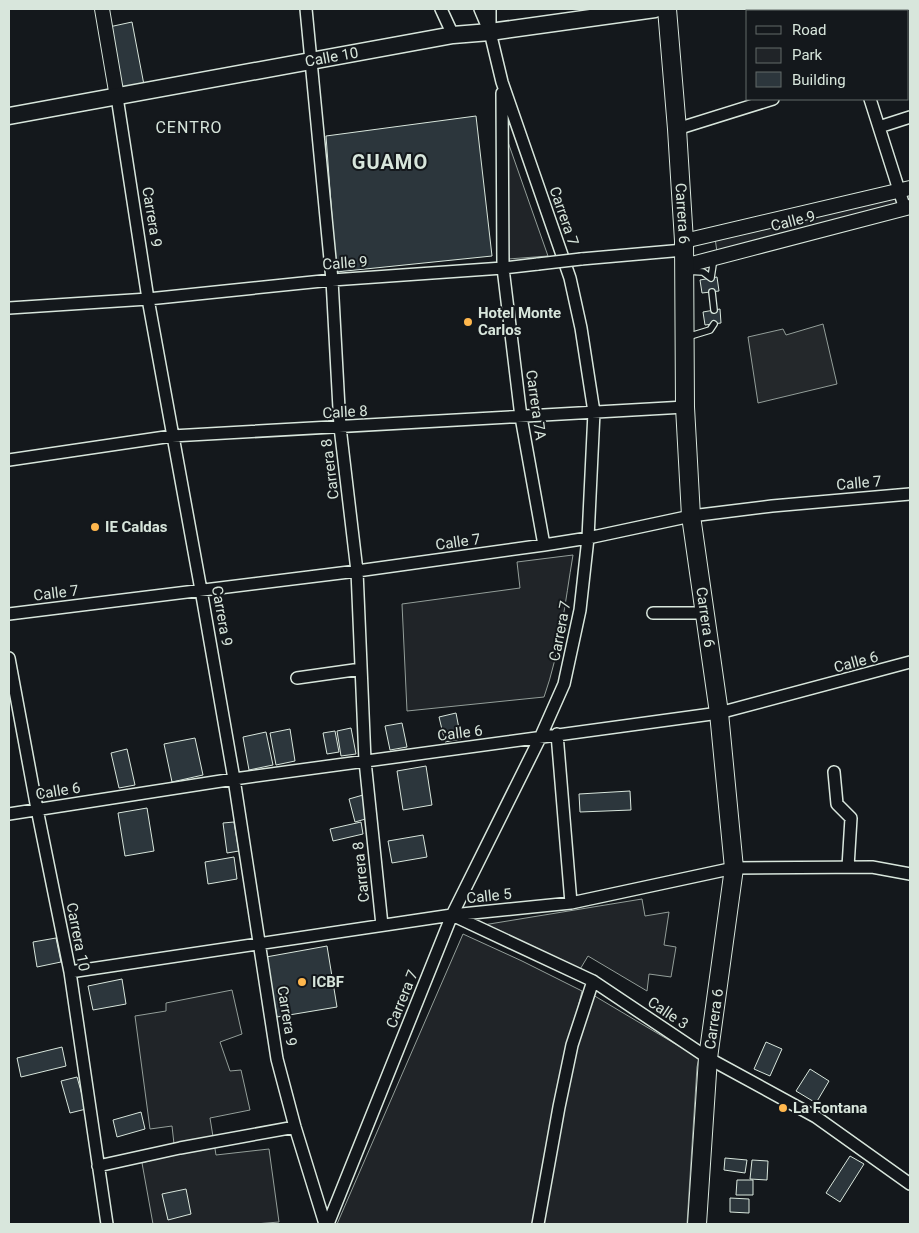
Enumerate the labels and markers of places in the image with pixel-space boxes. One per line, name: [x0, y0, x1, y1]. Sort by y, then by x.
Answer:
place label: Hotel Monte Carlos: [478, 304, 561, 339]
marker: Hotel Monte Carlos: [462, 316, 474, 328]
place label: IE Caldas: [105, 518, 168, 536]
marker: IE Caldas: [89, 521, 101, 533]
place label: ICBF: [312, 973, 344, 991]
marker: ICBF: [296, 976, 308, 988]
place label: La Fontana: [793, 1099, 867, 1117]
marker: La Fontana: [777, 1102, 789, 1114]

